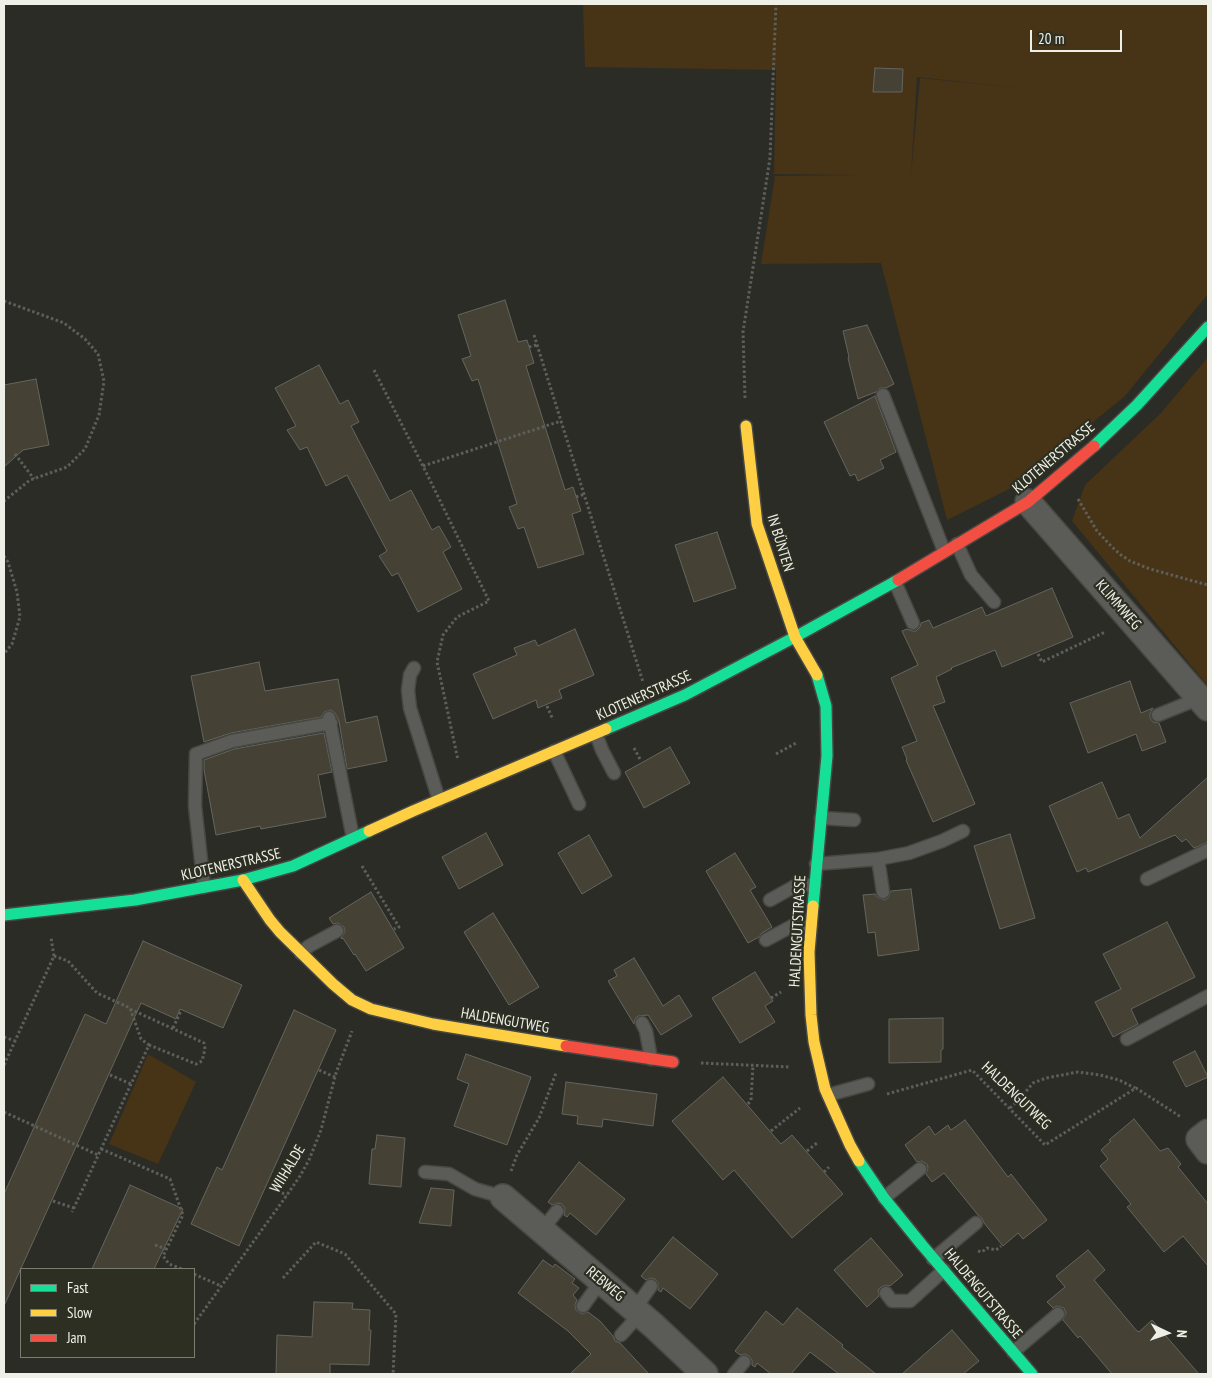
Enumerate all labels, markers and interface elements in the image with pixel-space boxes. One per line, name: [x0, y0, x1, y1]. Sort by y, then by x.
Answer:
scale bar: [1032, 20, 1124, 52]
text: 20 m: [1038, 29, 1064, 48]
street label: KLOTENERSTRASSE: [1009, 418, 1099, 498]
street label: IN BÜNTEN: [763, 512, 797, 574]
street label: KLIMMWEG: [1091, 576, 1145, 634]
street label: KLOTENERSTRASSE: [594, 667, 694, 725]
street label: KLOTENERSTRASSE: [179, 845, 283, 885]
street label: HALDENGUTSTRASSE: [786, 875, 810, 987]
street label: HALDENGUTWEG: [459, 1004, 551, 1038]
street label: HALDENGUTWEG: [978, 1058, 1054, 1134]
street label: WIIHALDE: [267, 1142, 309, 1196]
street label: HALDENGUTSTRASSE: [940, 1245, 1026, 1343]
street label: REBWEG: [582, 1263, 628, 1305]
legend: [20, 1268, 195, 1358]
text: Fast: [67, 1278, 88, 1297]
text: Slow: [67, 1303, 92, 1322]
north arrow: [1142, 1308, 1192, 1358]
text: Jam: [67, 1328, 86, 1347]
text: N: [1173, 1330, 1191, 1338]

